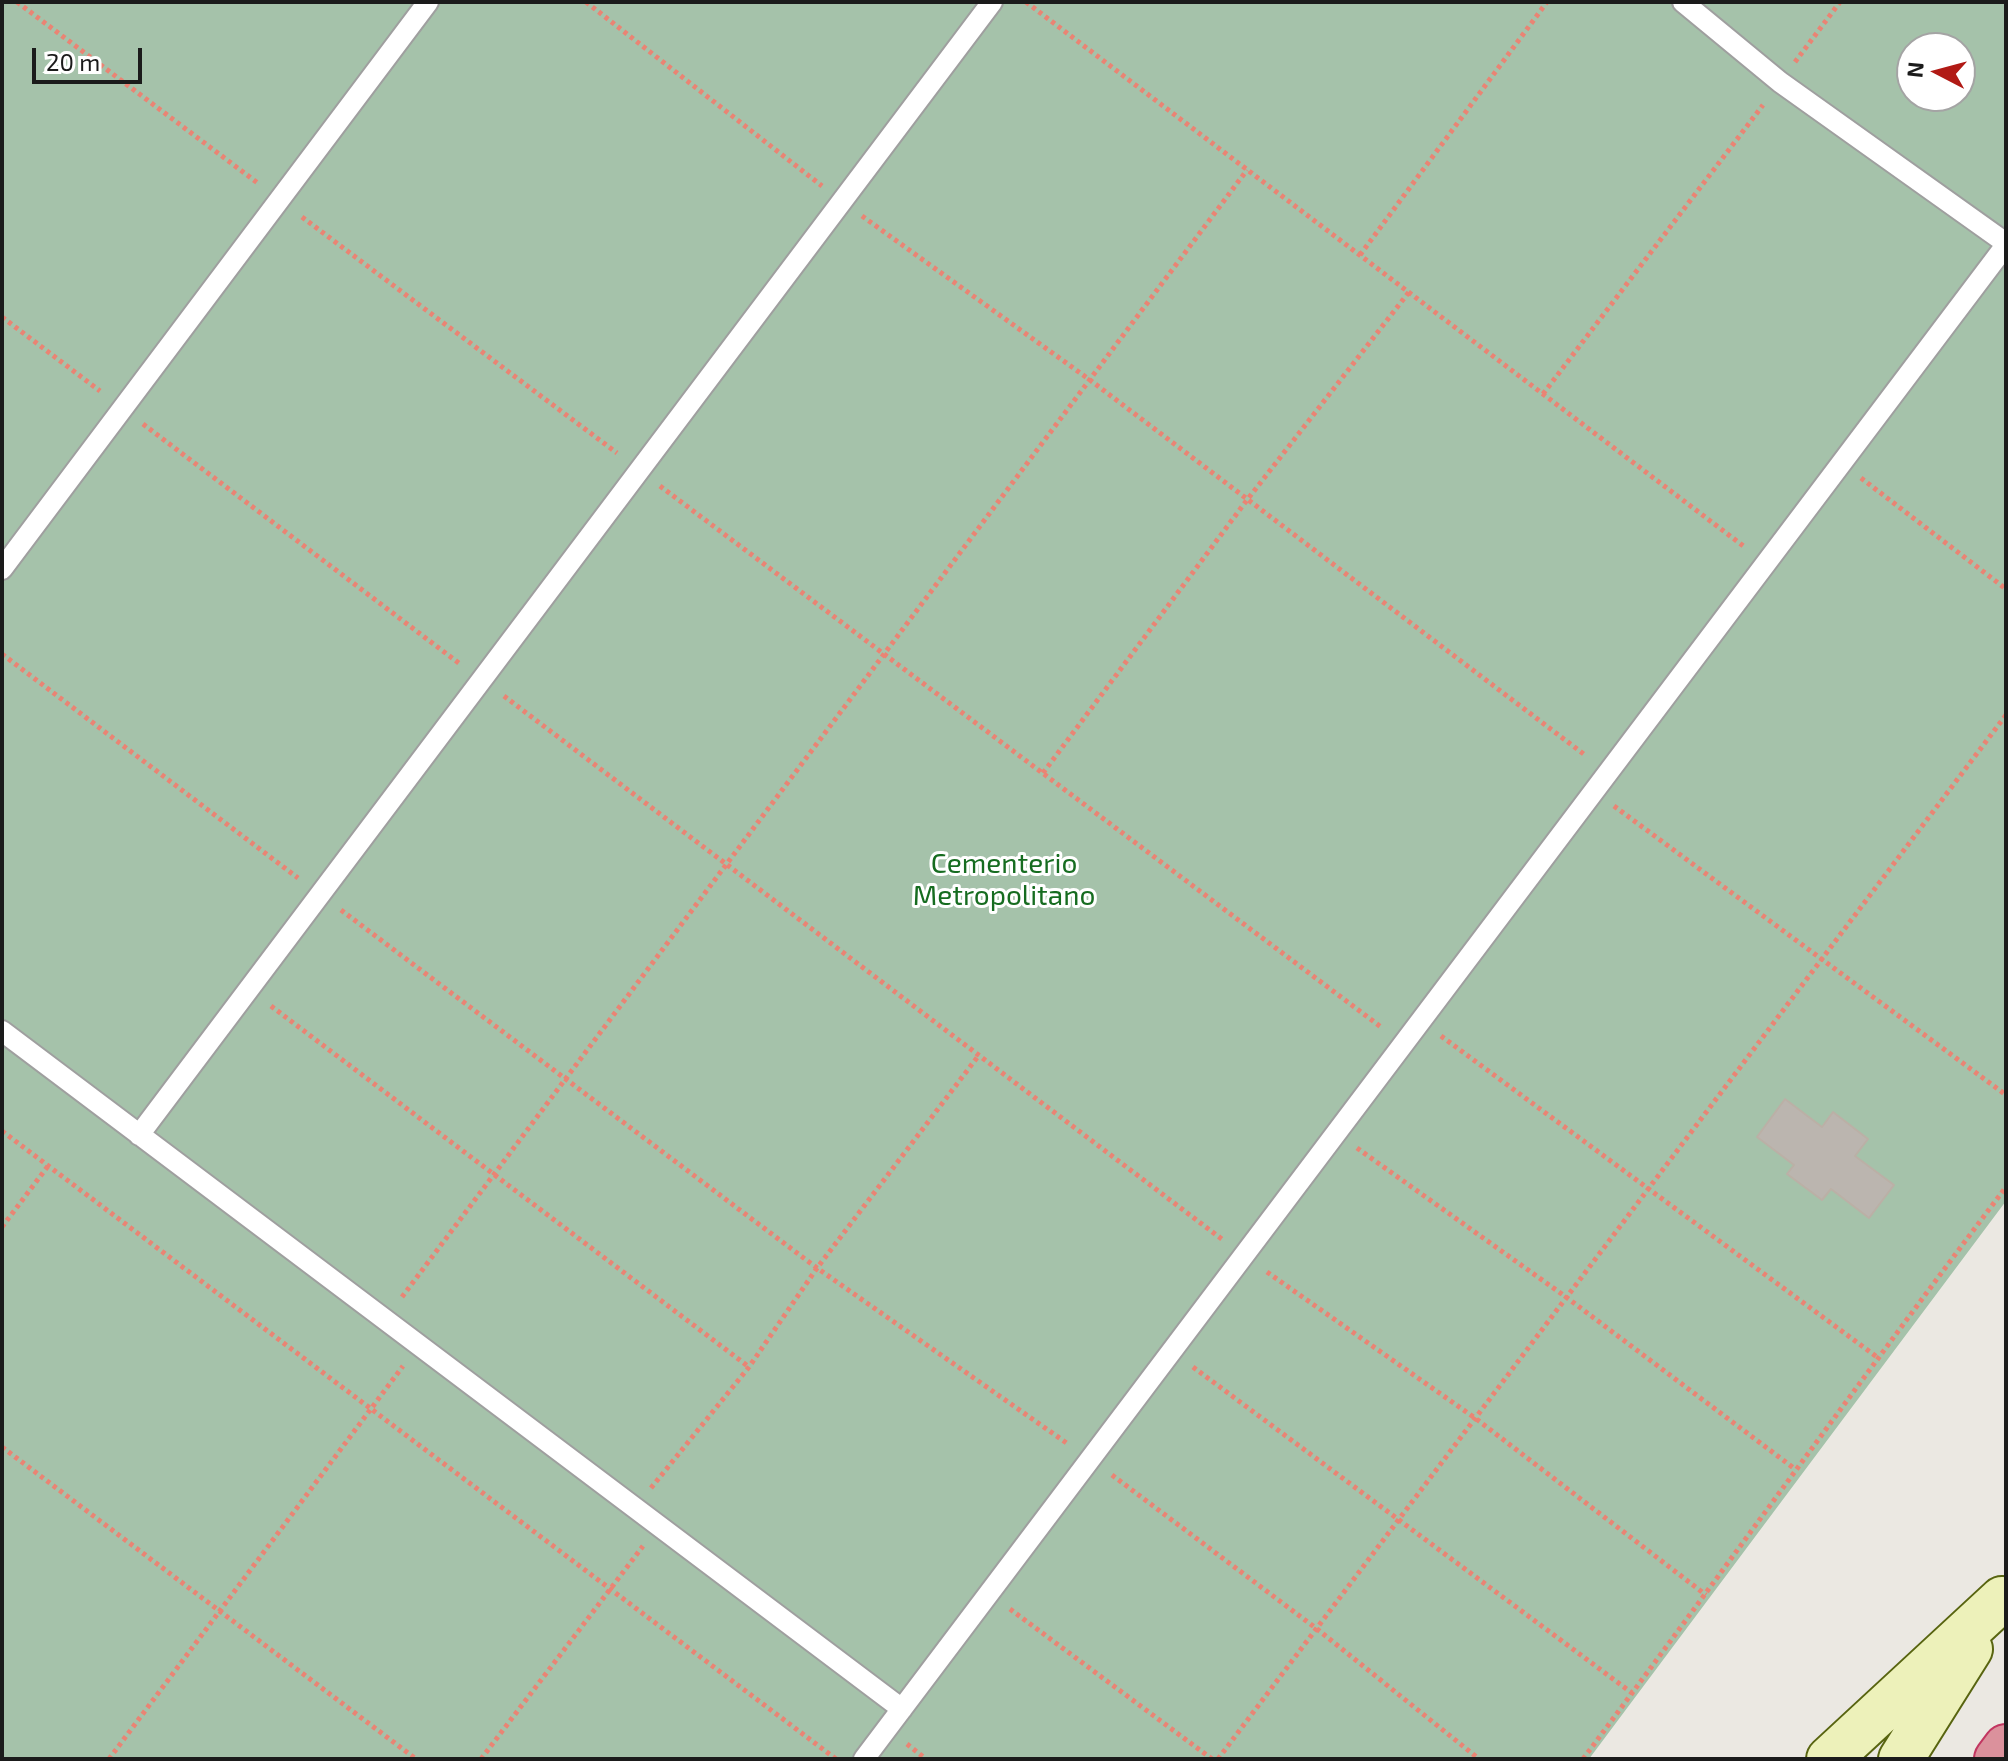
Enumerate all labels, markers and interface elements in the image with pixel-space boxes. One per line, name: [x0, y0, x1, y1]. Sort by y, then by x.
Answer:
scale bar: [36, 32, 146, 82]
north arrow: [1896, 32, 1976, 112]
text: 20 m: [46, 47, 100, 76]
text: N: [1900, 60, 1928, 79]
park label: Cementerio Metropolitano: [913, 847, 1095, 913]

